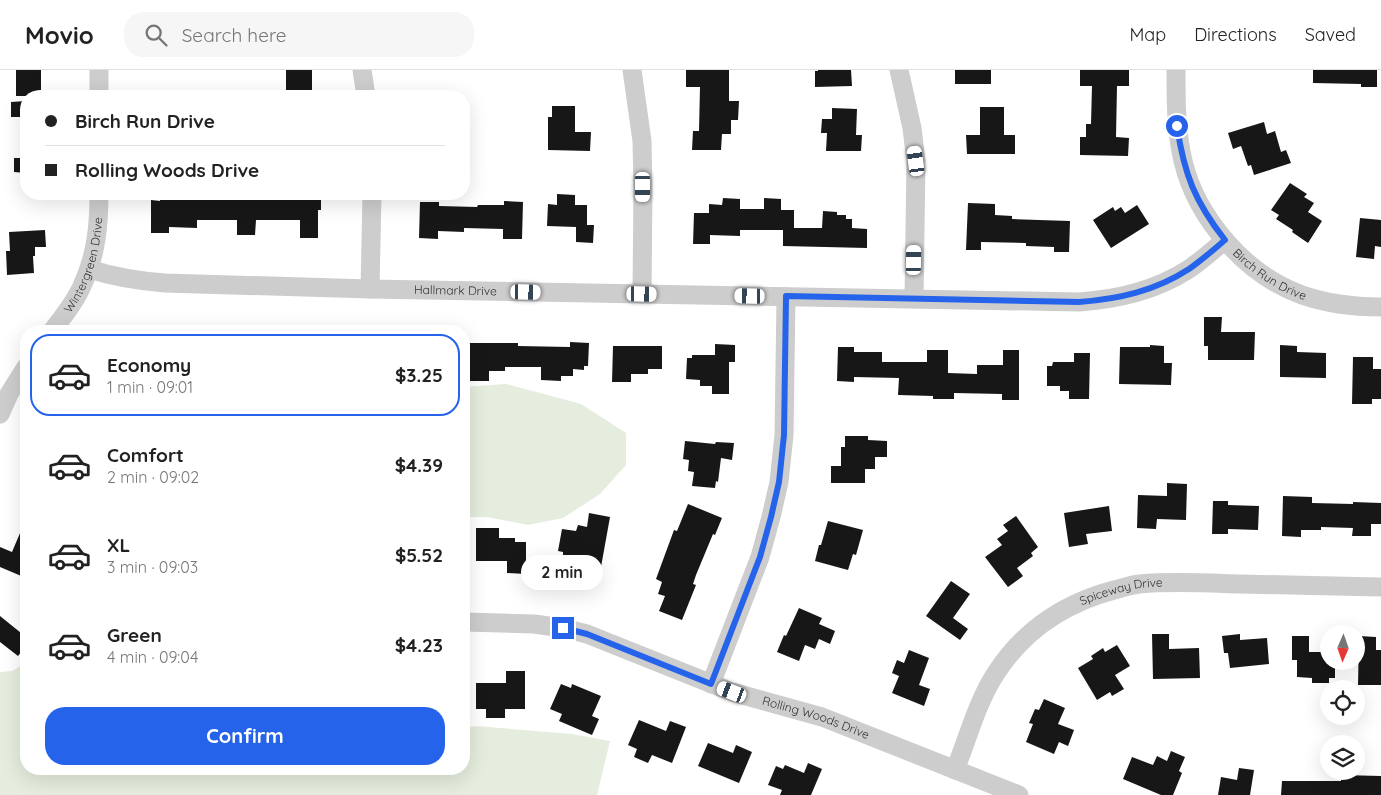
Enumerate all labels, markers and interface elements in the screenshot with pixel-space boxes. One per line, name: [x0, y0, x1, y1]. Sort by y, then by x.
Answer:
search box: [124, 12, 474, 57]
text: Movio: [25, 20, 94, 50]
icon: search: [142, 21, 170, 49]
text: Search here: [182, 23, 287, 47]
text: Map: [1129, 23, 1166, 46]
text: Directions: [1194, 23, 1277, 46]
text: Saved: [1305, 23, 1356, 46]
text: Birch Run Drive: [75, 109, 215, 133]
route start: [1166, 115, 1188, 137]
car: [906, 145, 925, 177]
text: Rolling Woods Drive: [75, 158, 259, 182]
car: [635, 172, 650, 202]
street label: Wintergreen Drive: [60, 216, 105, 315]
car: [906, 245, 921, 275]
street label: Birch Run Drive: [1230, 245, 1309, 303]
street label: Hallmark Drive: [414, 282, 497, 298]
car: [510, 284, 541, 300]
car: [626, 286, 657, 302]
car: [734, 288, 765, 304]
icon: car: [47, 353, 92, 398]
text: Economy: [107, 353, 191, 377]
text: $3.25: [395, 363, 443, 387]
text: 1 min · 09:01: [107, 377, 193, 397]
icon: car: [47, 443, 92, 488]
text: Comfort: [107, 443, 184, 467]
text: $4.39: [395, 453, 443, 477]
text: 2 min · 09:02: [107, 467, 199, 487]
icon: car: [47, 533, 92, 578]
text: XL: [107, 533, 130, 557]
text: $5.52: [395, 543, 443, 567]
callout: 2 min: [522, 556, 604, 590]
text: 3 min · 09:03: [107, 557, 198, 577]
text: 2 min: [541, 562, 583, 582]
street label: Spiceway Drive: [1077, 575, 1163, 608]
route end: [552, 617, 574, 639]
icon: car: [47, 623, 92, 668]
text: Green: [107, 623, 162, 647]
north arrow: [1320, 625, 1365, 670]
map controls: [1320, 625, 1365, 780]
text: $4.23: [395, 633, 443, 657]
text: 4 min · 09:04: [107, 647, 198, 667]
car: [715, 680, 748, 704]
button: locate: [1320, 680, 1365, 725]
street label: Rolling Woods Drive: [761, 693, 872, 742]
button: Confirm: [45, 707, 445, 765]
button: layers: [1320, 735, 1365, 780]

